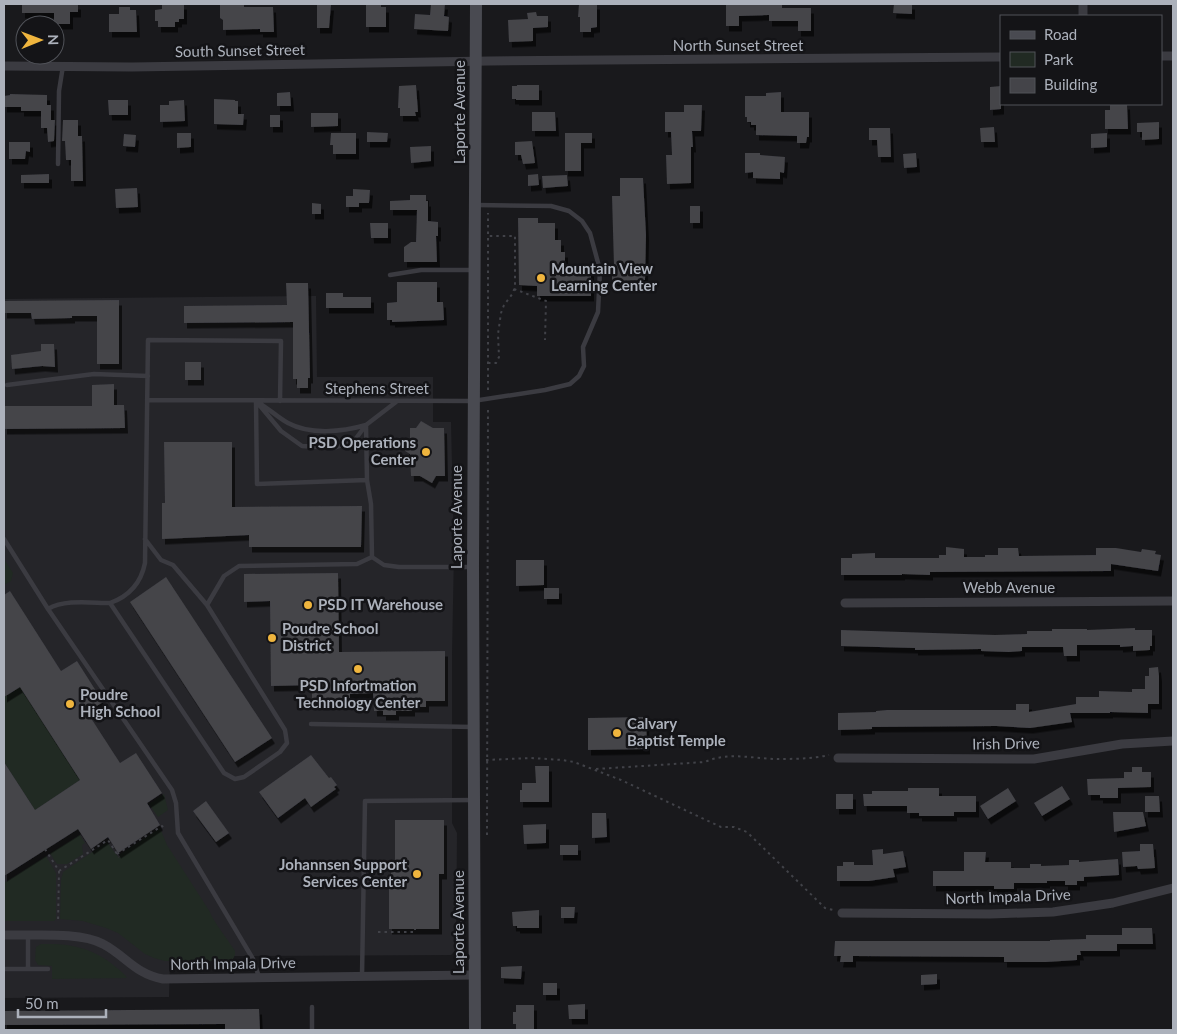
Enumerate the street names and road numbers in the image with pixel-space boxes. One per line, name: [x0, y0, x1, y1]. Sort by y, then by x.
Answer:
street label: North Sunset Street: [673, 36, 804, 54]
street label: South Sunset Street: [175, 40, 306, 60]
street label: Laporte Avenue: [450, 60, 468, 164]
street label: Stephens Street: [325, 379, 430, 397]
street label: Laporte Avenue: [447, 465, 465, 569]
street label: Webb Avenue: [963, 578, 1055, 596]
street label: Irish Drive: [972, 733, 1040, 753]
street label: Laporte Avenue: [449, 870, 467, 974]
street label: North Impala Drive: [945, 885, 1071, 907]
street label: North Impala Drive: [170, 953, 296, 973]

